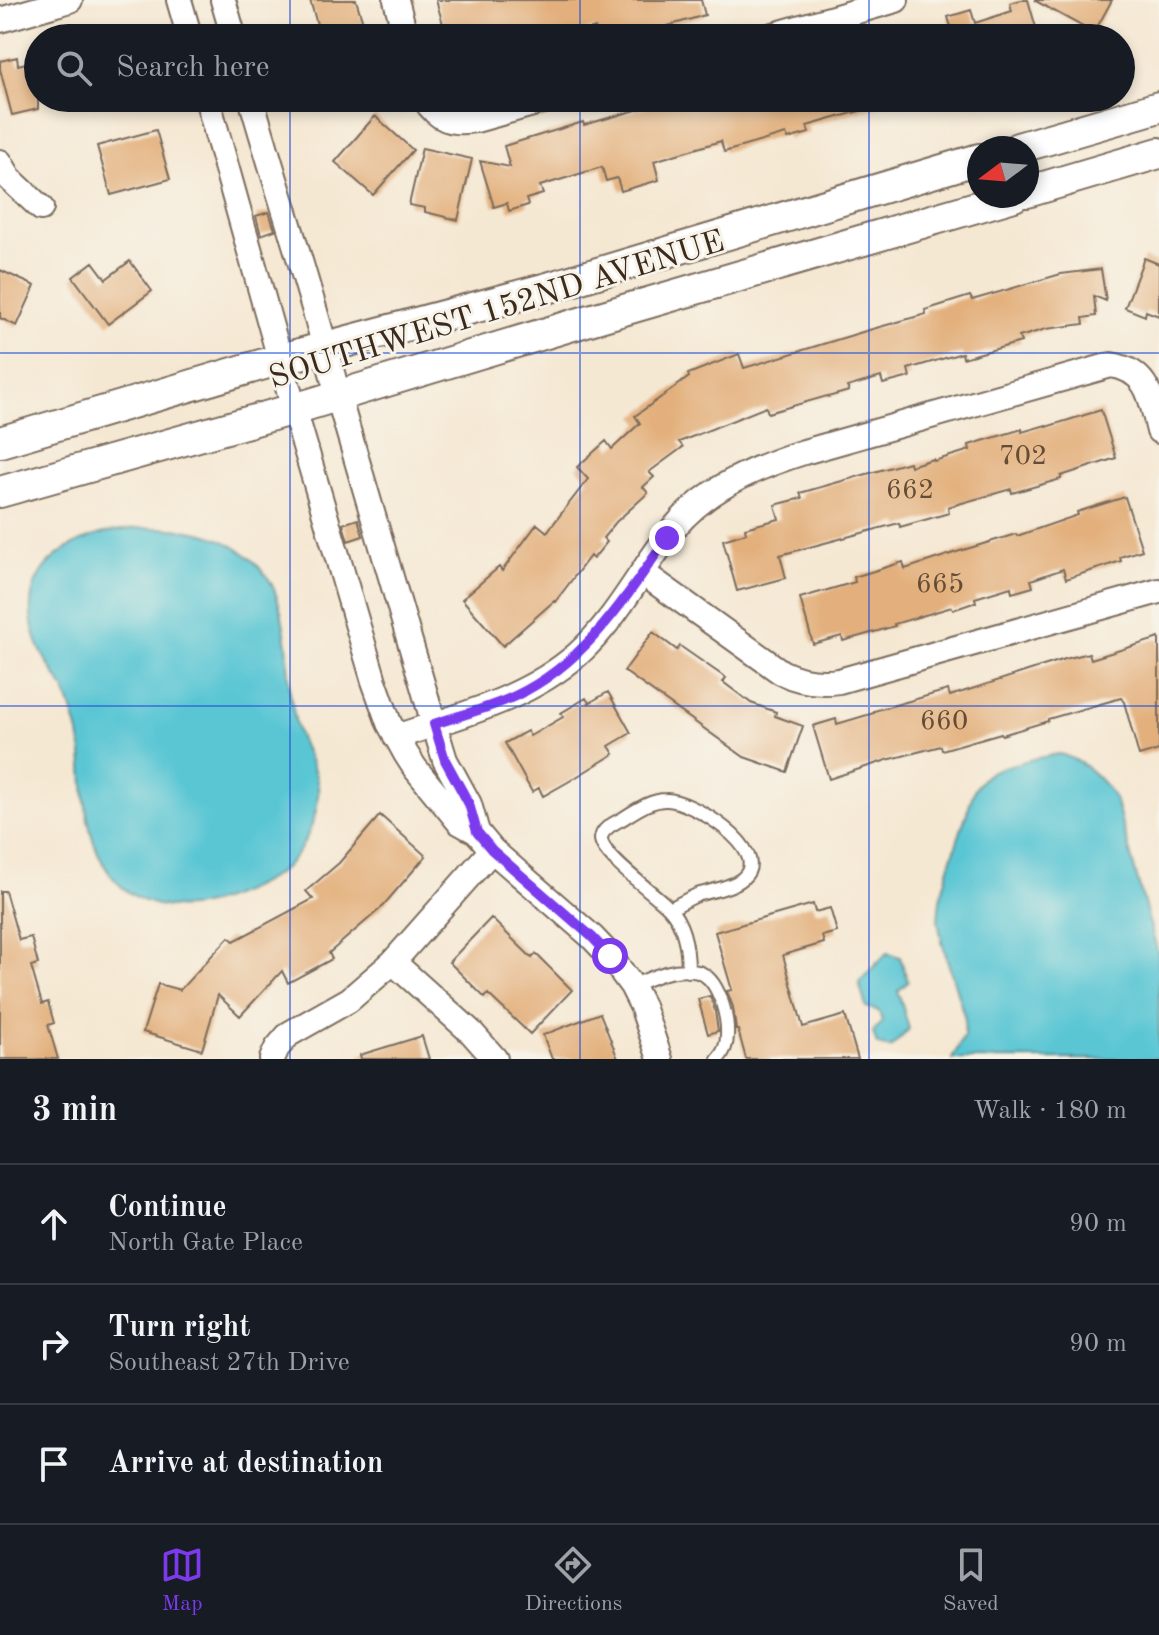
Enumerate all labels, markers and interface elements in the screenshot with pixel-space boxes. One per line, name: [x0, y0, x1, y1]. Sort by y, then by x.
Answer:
search box: [24, 24, 1135, 112]
icon: search: [52, 46, 96, 90]
text: Search here: [116, 53, 270, 83]
north arrow: [967, 136, 1039, 208]
street label: SOUTHWEST 152ND AVENUE: [266, 226, 728, 396]
house number: 702: [999, 443, 1047, 471]
house number: 662: [886, 477, 934, 505]
route end: [649, 520, 685, 556]
house number: 665: [916, 571, 964, 599]
house number: 660: [920, 708, 968, 736]
route start: [592, 938, 628, 974]
text: 3 min: [32, 1094, 117, 1128]
text: Walk · 180 m: [973, 1098, 1127, 1124]
text: Continue: [108, 1193, 227, 1223]
icon: ahead: [32, 1202, 76, 1246]
text: 90 m: [1069, 1211, 1127, 1237]
text: North Gate Place: [108, 1230, 303, 1256]
text: Turn right: [108, 1313, 250, 1343]
icon: right: [32, 1322, 76, 1366]
text: 90 m: [1069, 1331, 1127, 1357]
text: Southeast 27th Drive: [108, 1350, 350, 1376]
icon: arrive: [32, 1442, 76, 1486]
text: Arrive at destination: [108, 1449, 383, 1479]
tab: Map: [160, 1543, 204, 1618]
tab: Directions: [525, 1543, 622, 1618]
tab: Saved: [943, 1543, 999, 1618]

